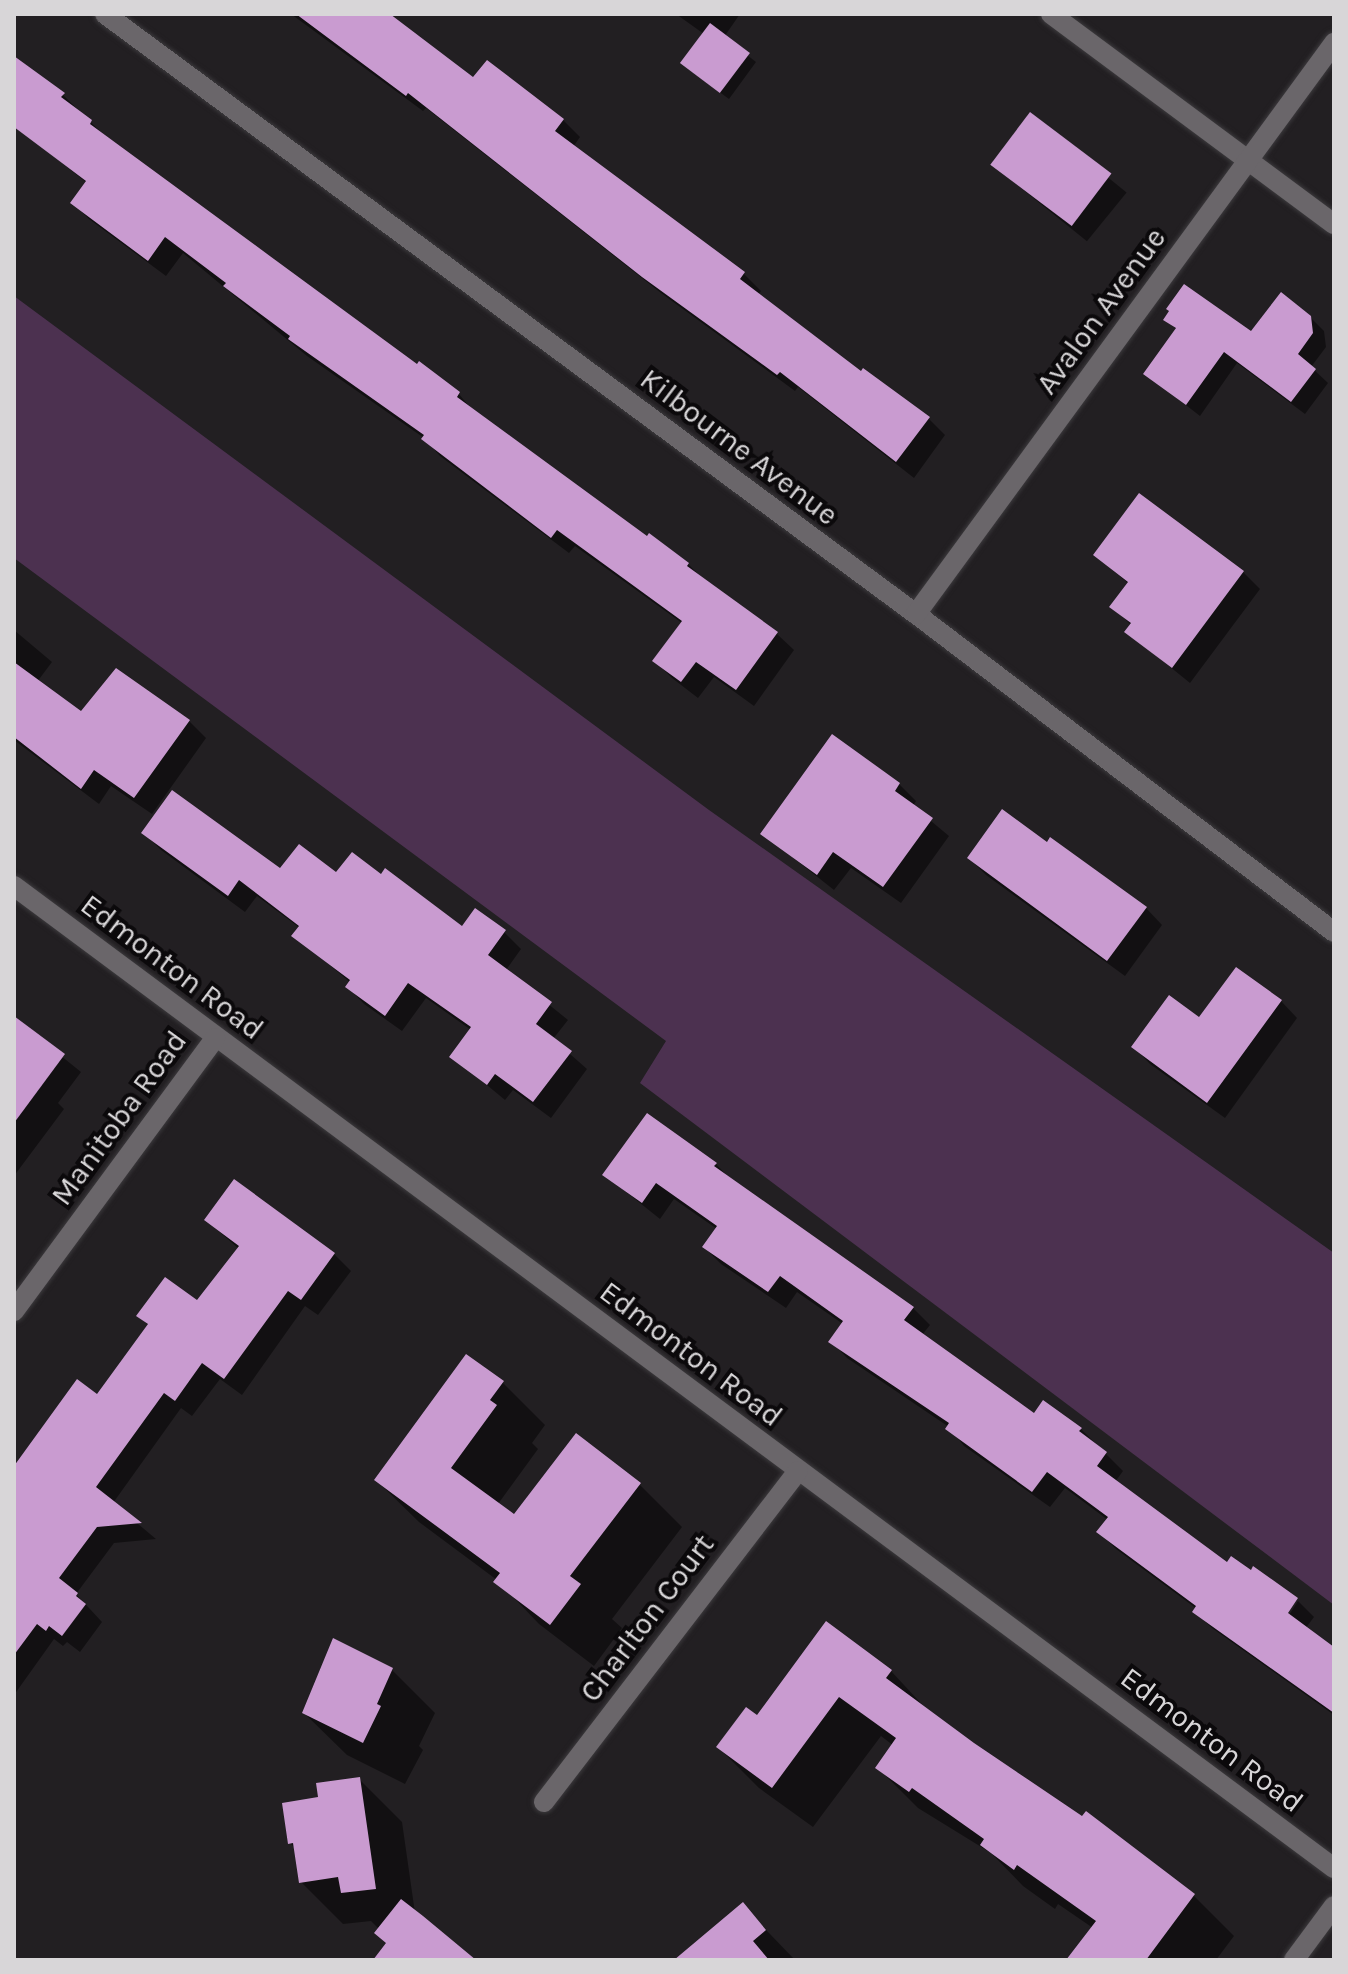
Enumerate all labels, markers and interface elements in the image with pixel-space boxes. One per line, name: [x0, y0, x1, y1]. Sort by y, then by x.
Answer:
street label: Avalon Avenue: [1029, 221, 1173, 401]
street label: Kilbourne Avenue: [633, 361, 845, 533]
street label: Edmonton Road: [74, 887, 270, 1047]
street label: Manitoba Road: [44, 1024, 194, 1212]
street label: Edmonton Road: [593, 1274, 789, 1434]
street label: Charlton Court: [572, 1527, 722, 1709]
street label: Edmonton Road: [1114, 1660, 1310, 1820]

